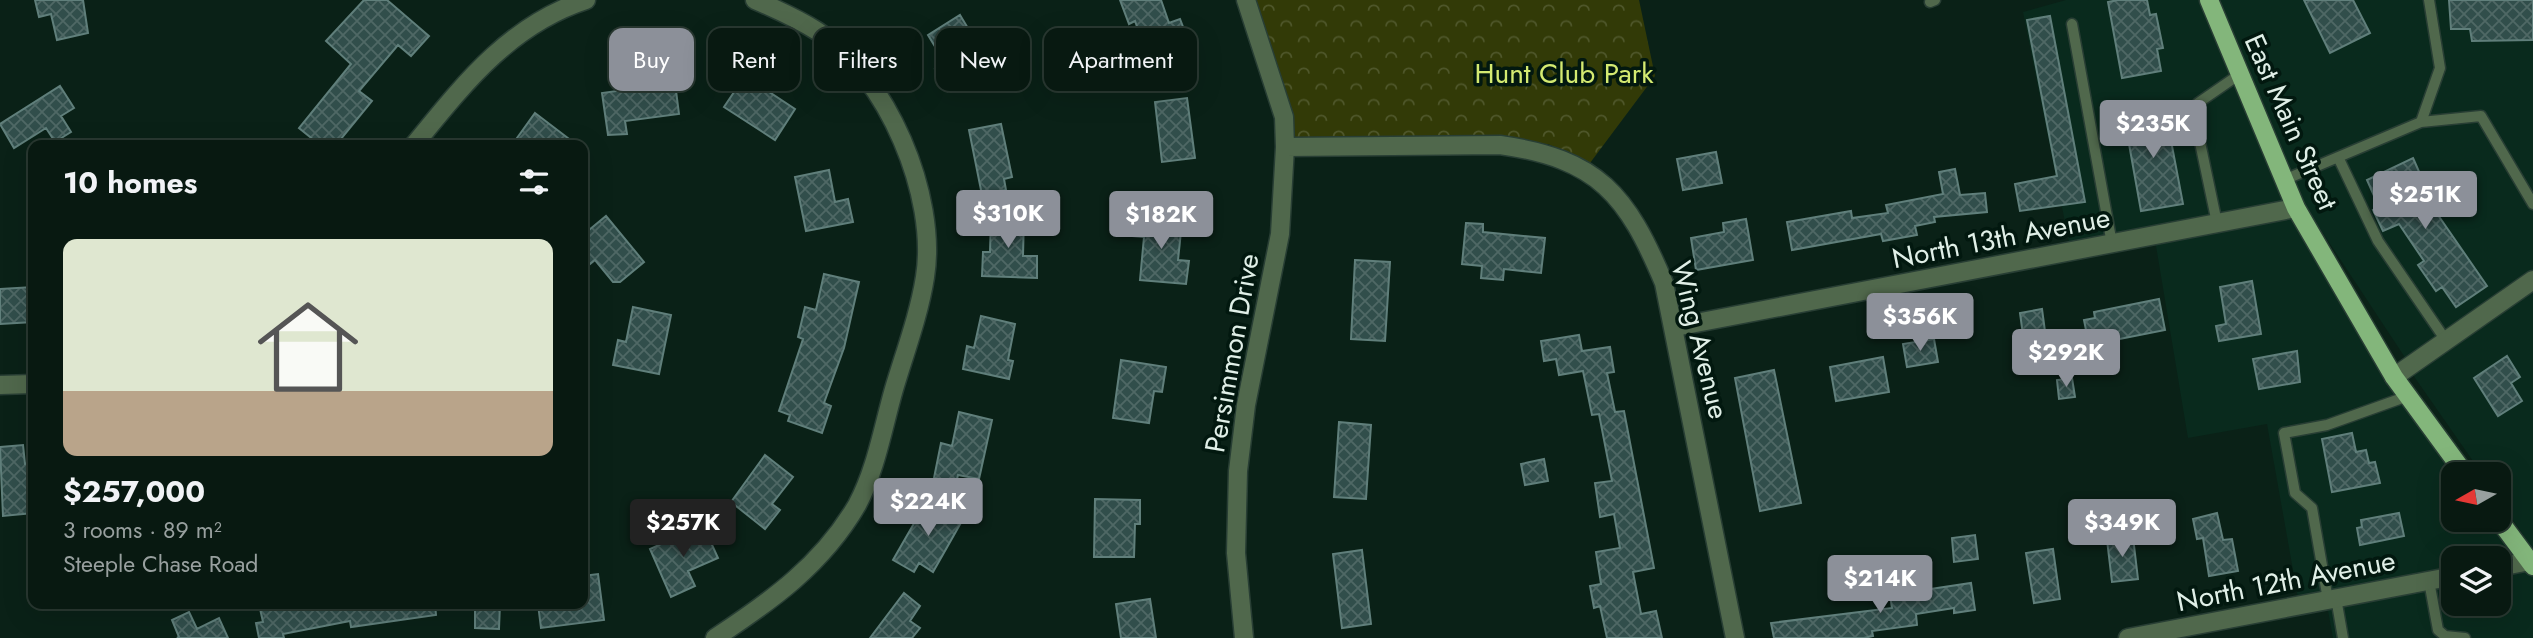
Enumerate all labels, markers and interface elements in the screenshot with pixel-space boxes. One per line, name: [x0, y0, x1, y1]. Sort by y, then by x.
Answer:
chip: Buy: [609, 28, 694, 91]
chip: Rent: [708, 28, 800, 91]
chip: Filters: [814, 28, 922, 91]
chip: New: [936, 28, 1030, 91]
chip: Apartment: [1044, 28, 1197, 91]
street label: East Main Street: [2234, 28, 2348, 217]
park label: Hunt Club Park: [1474, 53, 1654, 94]
pin: $235K: [2104, 100, 2202, 160]
text: $235K: [2116, 106, 2190, 140]
text: 10 homes: [63, 161, 197, 204]
icon: filters: [515, 163, 553, 201]
pin: $251K: [2376, 172, 2474, 231]
text: $251K: [2389, 177, 2461, 211]
pin: $310K: [959, 190, 1057, 250]
pin: $182K: [1112, 191, 1210, 251]
text: $310K: [972, 196, 1044, 230]
text: $182K: [1125, 197, 1197, 231]
street label: North 13th Avenue: [1888, 197, 2114, 279]
street label: Persimmon Drive: [1194, 250, 1270, 456]
street label: Wing Avenue: [1661, 257, 1739, 423]
icon: home: [245, 284, 371, 410]
pin: $356K: [1871, 294, 1969, 353]
text: $356K: [1883, 299, 1957, 333]
pin: $292K: [2017, 330, 2115, 389]
text: $292K: [2028, 335, 2104, 369]
north arrow: [2441, 462, 2511, 532]
map controls: [2441, 462, 2511, 616]
text: $257,000: [63, 470, 205, 513]
pin: $224K: [879, 478, 977, 538]
text: $224K: [890, 484, 966, 518]
pin: $257K: [634, 500, 732, 559]
pin: $349K: [2073, 500, 2171, 559]
text: $257K: [646, 505, 720, 539]
text: $349K: [2084, 505, 2160, 539]
text: 3 rooms · 89 m²: [63, 513, 222, 547]
street label: North 12th Avenue: [2173, 540, 2399, 622]
button: layers: [2441, 546, 2511, 616]
text: Steeple Chase Road: [63, 547, 258, 581]
pin: $214K: [1831, 556, 1929, 615]
text: $214K: [1843, 561, 1917, 595]

